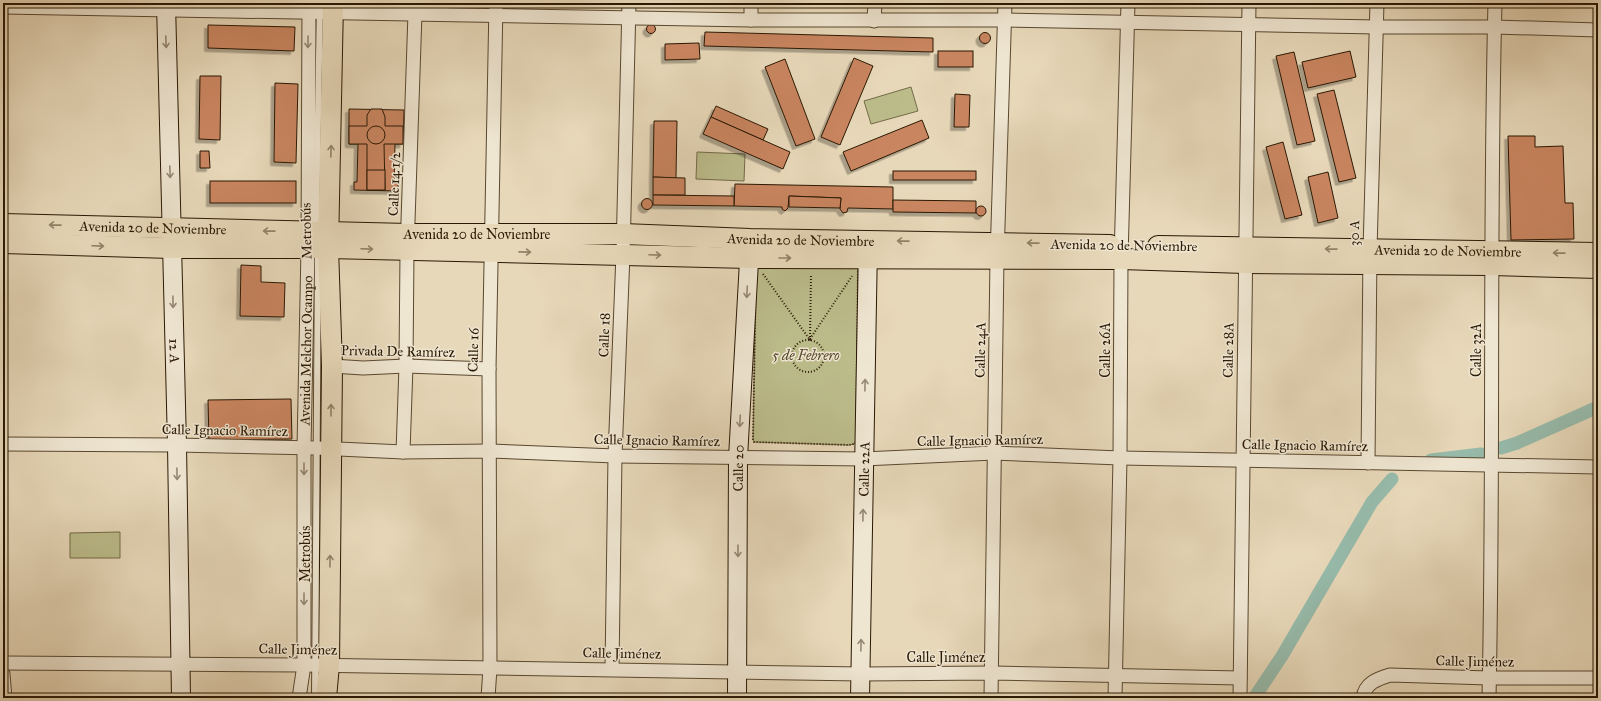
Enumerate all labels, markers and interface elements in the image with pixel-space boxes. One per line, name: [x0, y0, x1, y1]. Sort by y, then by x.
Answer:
one-way arrow: [163, 35, 170, 48]
one-way arrow: [304, 35, 312, 48]
one-way arrow: [327, 145, 335, 158]
street label: Calle 14 1/2: [385, 151, 404, 216]
one-way arrow: [166, 165, 174, 178]
street label: Metrobús: [298, 202, 315, 260]
street label: Avenida 20 de Noviembre: [78, 218, 227, 239]
street label: 30 A: [1346, 219, 1363, 246]
one-way arrow: [49, 221, 62, 229]
street label: Avenida 20 de Noviembre: [402, 226, 551, 243]
one-way arrow: [263, 227, 276, 234]
street label: Avenida 20 de Noviembre: [726, 230, 875, 250]
street label: Avenida 20 de Noviembre: [1049, 236, 1198, 255]
one-way arrow: [897, 238, 910, 245]
one-way arrow: [1027, 239, 1040, 247]
street label: Avenida 20 de Noviembre: [1373, 241, 1522, 261]
one-way arrow: [91, 242, 104, 250]
one-way arrow: [360, 245, 373, 253]
one-way arrow: [1325, 245, 1338, 253]
one-way arrow: [518, 249, 531, 256]
one-way arrow: [1553, 249, 1566, 256]
one-way arrow: [648, 251, 661, 259]
one-way arrow: [778, 254, 791, 262]
street label: Avenida Melchor Ocampo: [296, 275, 316, 427]
one-way arrow: [744, 285, 751, 298]
one-way arrow: [169, 295, 177, 308]
street label: Calle 18: [595, 312, 614, 358]
street label: Calle 24A: [972, 321, 989, 378]
street label: Calle 28A: [1220, 321, 1237, 378]
street label: Calle 26A: [1097, 322, 1114, 378]
street label: Calle 32A: [1468, 323, 1485, 377]
street label: Calle 16: [465, 327, 482, 372]
street label: 12 A: [165, 338, 183, 364]
street label: Privada De Ramírez: [341, 342, 456, 361]
park label: 5 de Febrero: [772, 347, 840, 364]
one-way arrow: [861, 379, 869, 392]
one-way arrow: [327, 404, 335, 417]
one-way arrow: [737, 414, 744, 427]
street label: Calle Ignacio Ramírez: [162, 421, 289, 440]
street label: Calle Ignacio Ramírez: [594, 431, 721, 450]
street label: Calle Ignacio Ramírez: [917, 431, 1044, 450]
street label: Calle Ignacio Ramírez: [1242, 436, 1369, 455]
street label: Calle 22A: [856, 441, 874, 497]
street label: Calle 20: [730, 444, 748, 492]
one-way arrow: [300, 462, 308, 475]
one-way arrow: [173, 467, 181, 480]
one-way arrow: [859, 509, 867, 522]
street label: Metrobús: [297, 526, 314, 582]
one-way arrow: [734, 544, 742, 557]
one-way arrow: [326, 555, 334, 568]
one-way arrow: [300, 592, 308, 605]
one-way arrow: [857, 639, 865, 652]
street label: Calle Jiménez: [258, 640, 338, 660]
street label: Calle Jiménez: [582, 644, 662, 664]
street label: Calle Jiménez: [907, 649, 986, 667]
street label: Calle Jiménez: [1435, 652, 1515, 672]

